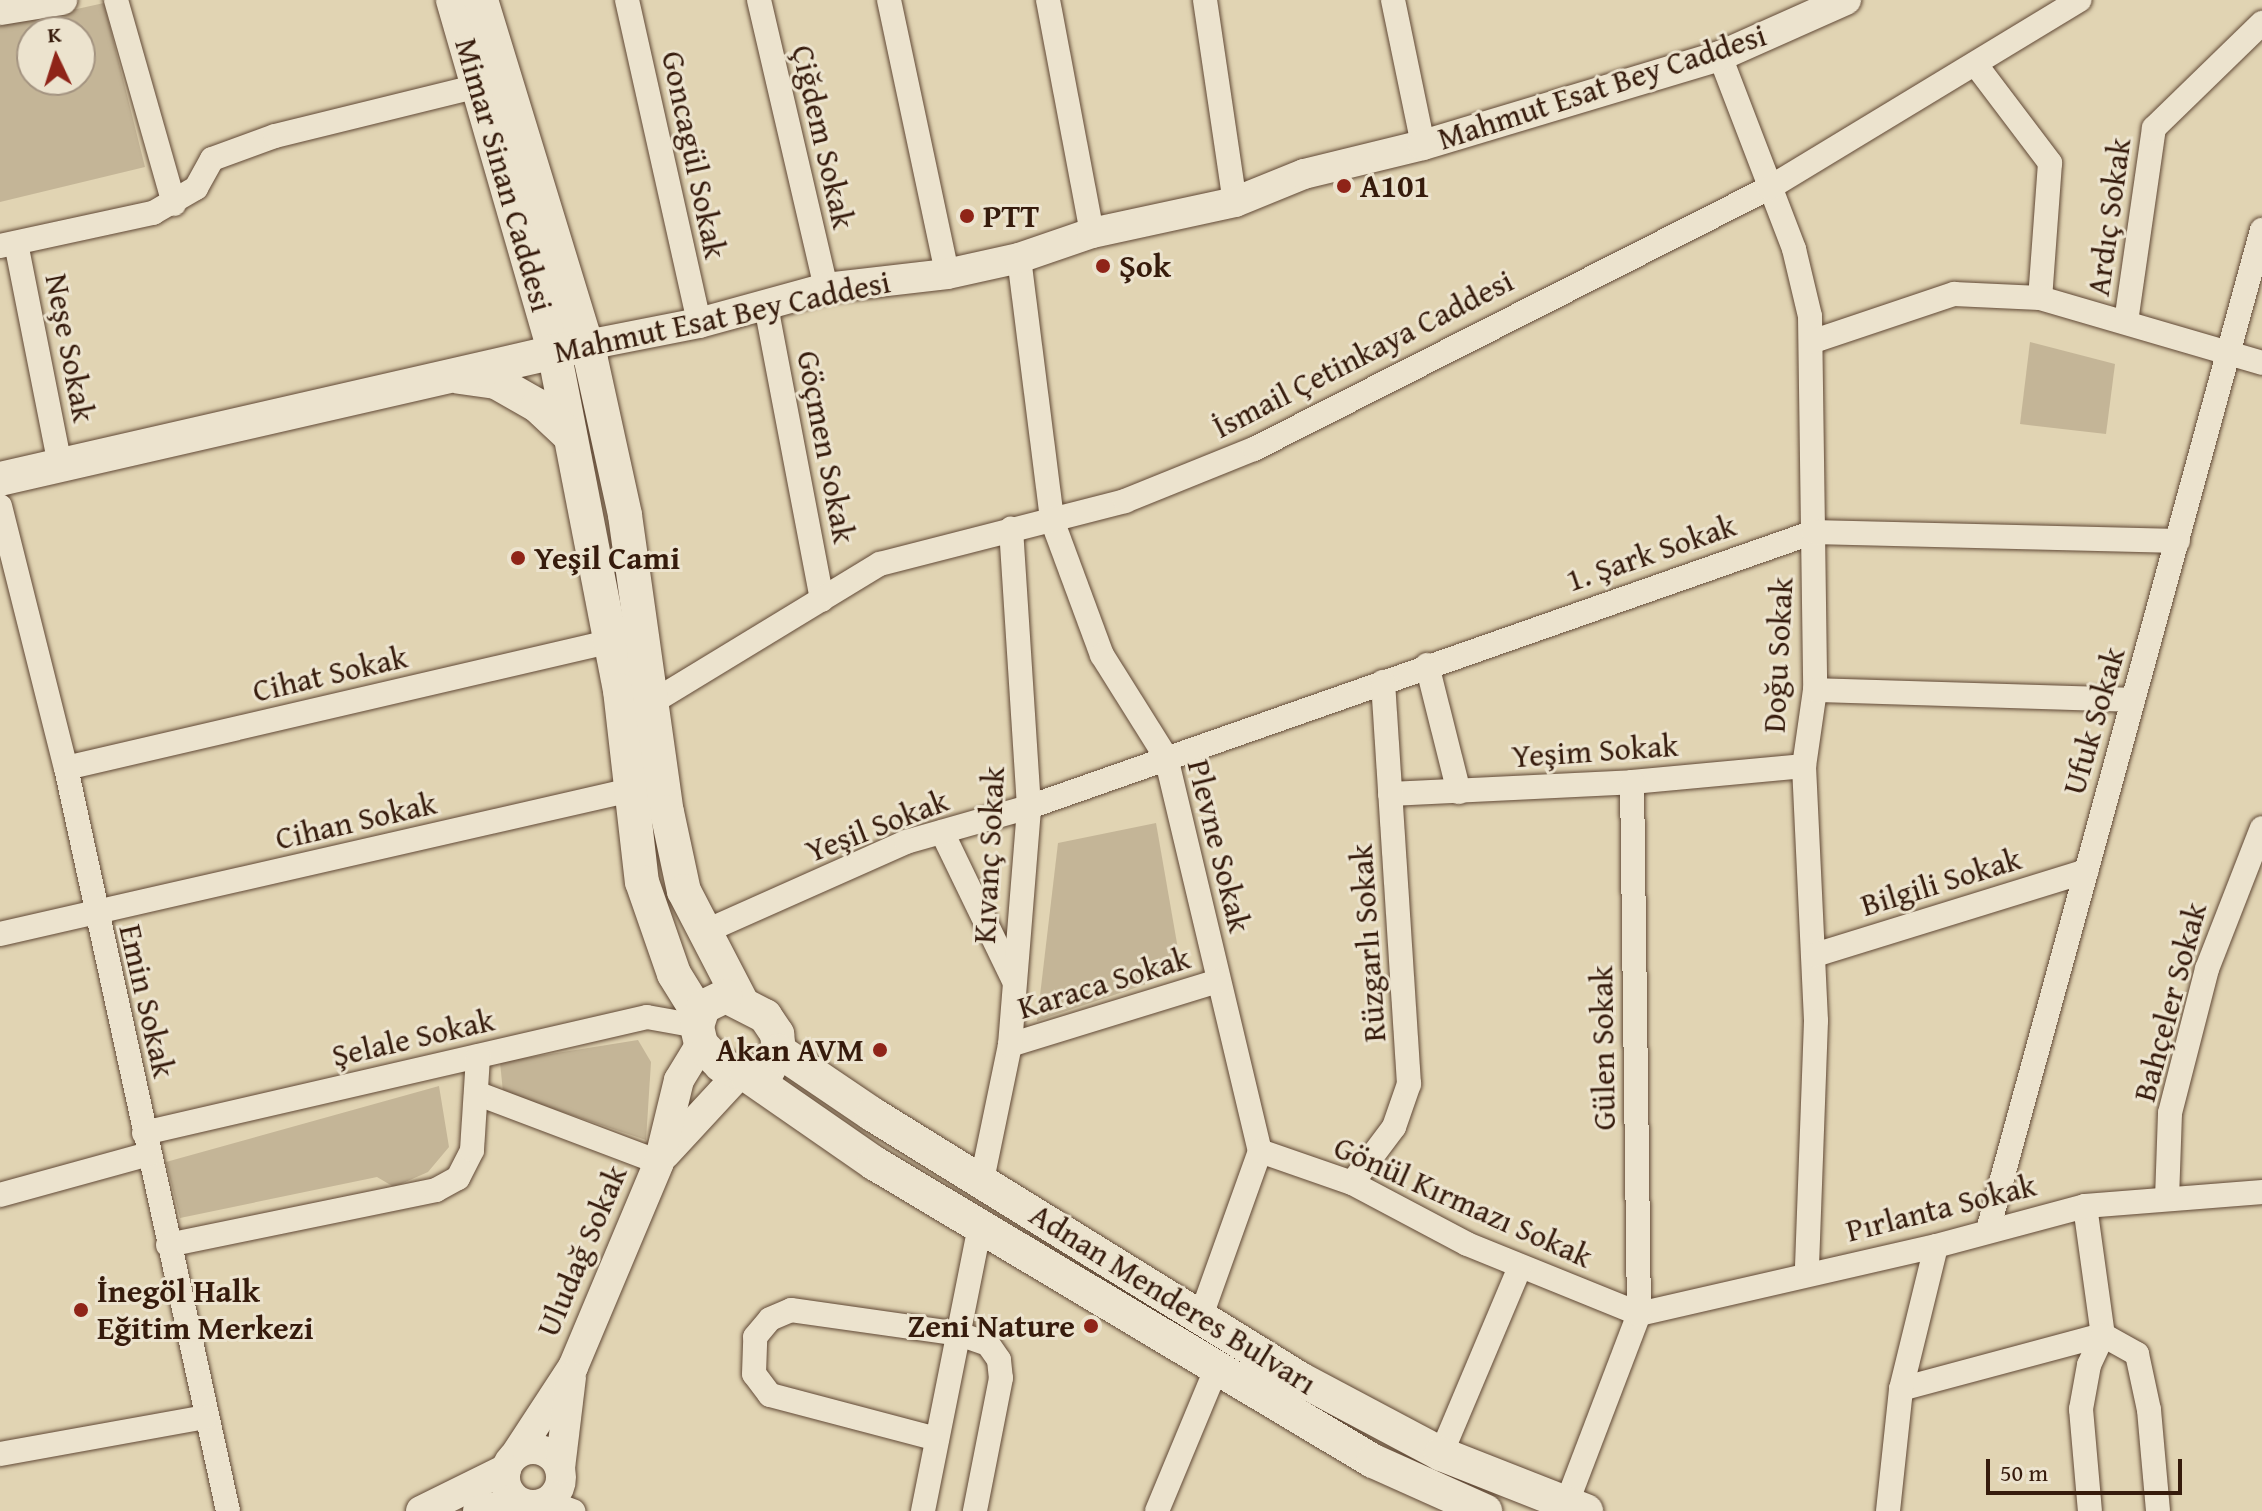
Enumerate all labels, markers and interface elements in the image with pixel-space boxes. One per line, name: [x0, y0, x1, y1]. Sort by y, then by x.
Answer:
north arrow: [16, 16, 96, 96]
street label: Mahmut Esat Bey Caddesi: [1433, 16, 1771, 158]
text: K: [46, 18, 63, 50]
street label: Mimar Sinan Caddesi: [447, 34, 561, 316]
street label: Çiğdem Sokak: [783, 42, 863, 232]
street label: Goncagül Sokak: [653, 48, 735, 262]
street label: Ardıç Sokak: [2079, 136, 2139, 298]
place label: A101: [1360, 167, 1430, 205]
marker: A101: [1335, 177, 1353, 195]
place label: PTT: [983, 197, 1039, 235]
marker: PTT: [958, 207, 976, 225]
place label: Şok: [1119, 247, 1171, 285]
marker: Şok: [1094, 257, 1112, 275]
street label: İsmail Çetinkaya Caddesi: [1206, 262, 1520, 446]
street label: Mahmut Esat Bey Caddesi: [550, 263, 894, 371]
street label: Neşe Sokak: [37, 271, 103, 425]
street label: Göçmen Sokak: [789, 348, 863, 546]
street label: 1. Şark Sokak: [1561, 506, 1741, 600]
place label: Yeşil Cami: [534, 539, 680, 577]
marker: Yeşil Cami: [509, 549, 527, 567]
street label: Doğu Sokak: [1755, 576, 1801, 734]
street label: Cihat Sokak: [249, 638, 411, 710]
street label: Ufuk Sokak: [2055, 643, 2133, 799]
street label: Yeşim Sokak: [1510, 726, 1680, 776]
street label: Plevne Sokak: [1179, 756, 1259, 936]
street label: Kıvanç Sokak: [965, 766, 1013, 944]
street label: Yeşil Sokak: [800, 781, 954, 871]
street label: Cihan Sokak: [272, 784, 440, 858]
street label: Bilgili Sokak: [1856, 839, 2026, 925]
street label: Rüzgarlı Sokak: [1342, 843, 1394, 1043]
street label: Bahçeler Sokak: [2125, 898, 2215, 1106]
street label: Emin Sokak: [111, 921, 183, 1081]
street label: Karaca Sokak: [1013, 939, 1195, 1027]
street label: Gülen Sokak: [1582, 965, 1624, 1131]
street label: Şelale Sokak: [328, 1001, 498, 1075]
place label: Akan AVM: [716, 1031, 864, 1069]
marker: Akan AVM: [871, 1041, 889, 1059]
street label: Gönül Kırmazı Sokak: [1328, 1128, 1598, 1276]
street label: Uludağ Sokak: [529, 1160, 635, 1342]
street label: Pırlanta Sokak: [1842, 1166, 2040, 1250]
street label: Adnan Menderes Bulvarı: [1023, 1195, 1323, 1403]
place label: İnegöl Halk Eğitim Merkezi: [97, 1273, 314, 1348]
marker: İnegöl Halk Eğitim Merkezi: [72, 1301, 90, 1319]
place label: Zeni Nature: [908, 1307, 1075, 1345]
marker: Zeni Nature: [1082, 1317, 1100, 1335]
scale bar: [1990, 1443, 2186, 1493]
text: 50 m: [2000, 1455, 2048, 1490]

